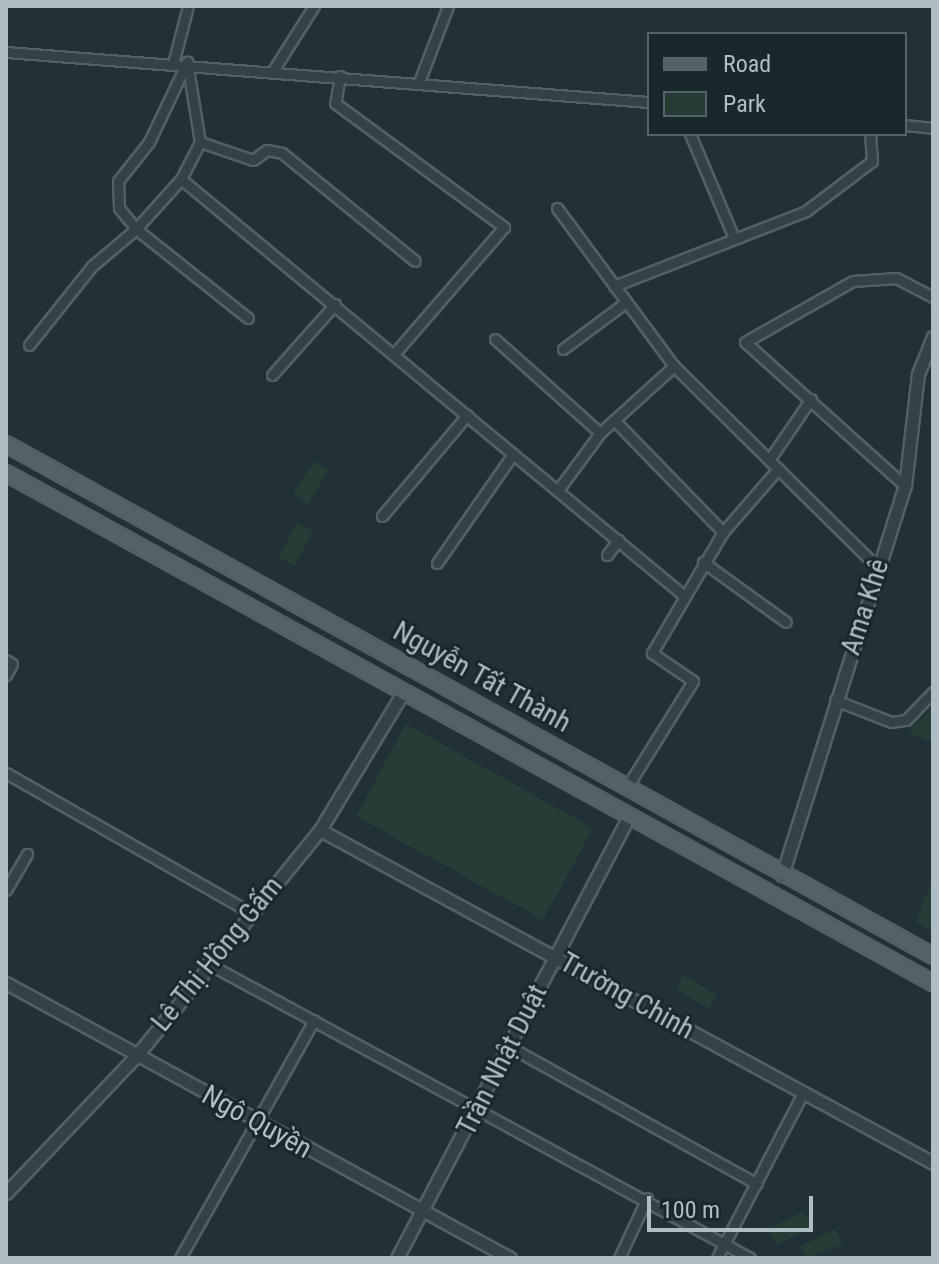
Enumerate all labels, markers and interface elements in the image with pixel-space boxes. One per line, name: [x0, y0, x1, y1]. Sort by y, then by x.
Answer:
legend: [647, 32, 907, 136]
text: Road: [723, 50, 771, 78]
text: Park: [723, 90, 766, 118]
street label: Ama Khê: [834, 555, 896, 659]
street label: Nguyễn Tất Thành: [387, 614, 577, 740]
street label: Lê Thị Hồng Gấm: [144, 870, 290, 1038]
street label: Trường Chinh: [554, 945, 700, 1047]
street label: Trần Nhật Duật: [450, 979, 554, 1141]
street label: Ngô Quyền: [196, 1078, 318, 1166]
scale bar: [651, 1180, 817, 1230]
text: 100 m: [661, 1196, 720, 1224]

